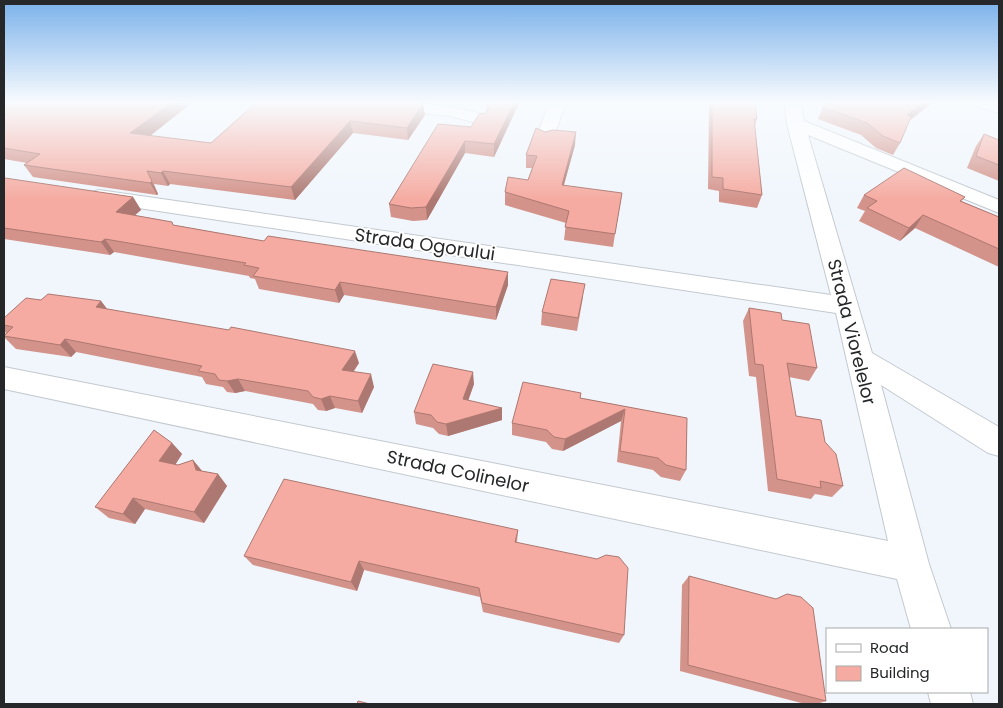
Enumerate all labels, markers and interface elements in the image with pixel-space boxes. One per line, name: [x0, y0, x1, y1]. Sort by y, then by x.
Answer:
street label: Strada Ogorului: [353, 222, 497, 266]
street label: Strada Viorelelor: [822, 256, 882, 408]
street label: Strada Colinelor: [385, 444, 532, 498]
legend: [826, 628, 988, 693]
text: Road: [870, 637, 909, 658]
text: Building: [870, 662, 930, 683]

